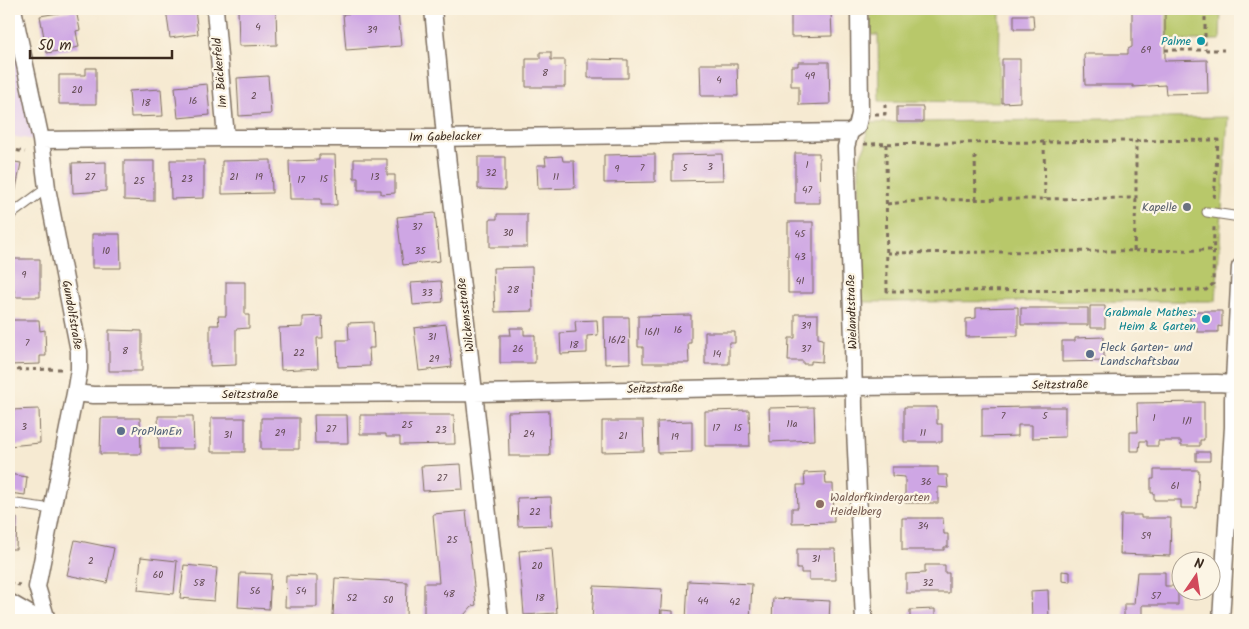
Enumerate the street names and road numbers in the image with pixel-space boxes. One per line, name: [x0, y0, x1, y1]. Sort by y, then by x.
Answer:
street label: Im Bäckerfeld: [207, 36, 233, 109]
street label: Im Gabelacker: [409, 127, 482, 147]
street label: Wielandtstraße: [841, 274, 863, 350]
street label: Wilckensstraße: [452, 276, 480, 353]
street label: Gundolfstraße: [57, 279, 88, 352]
street label: Seitzstraße: [1032, 375, 1089, 395]
street label: Seitzstraße: [627, 379, 684, 399]
street label: Seitzstraße: [222, 385, 279, 404]

